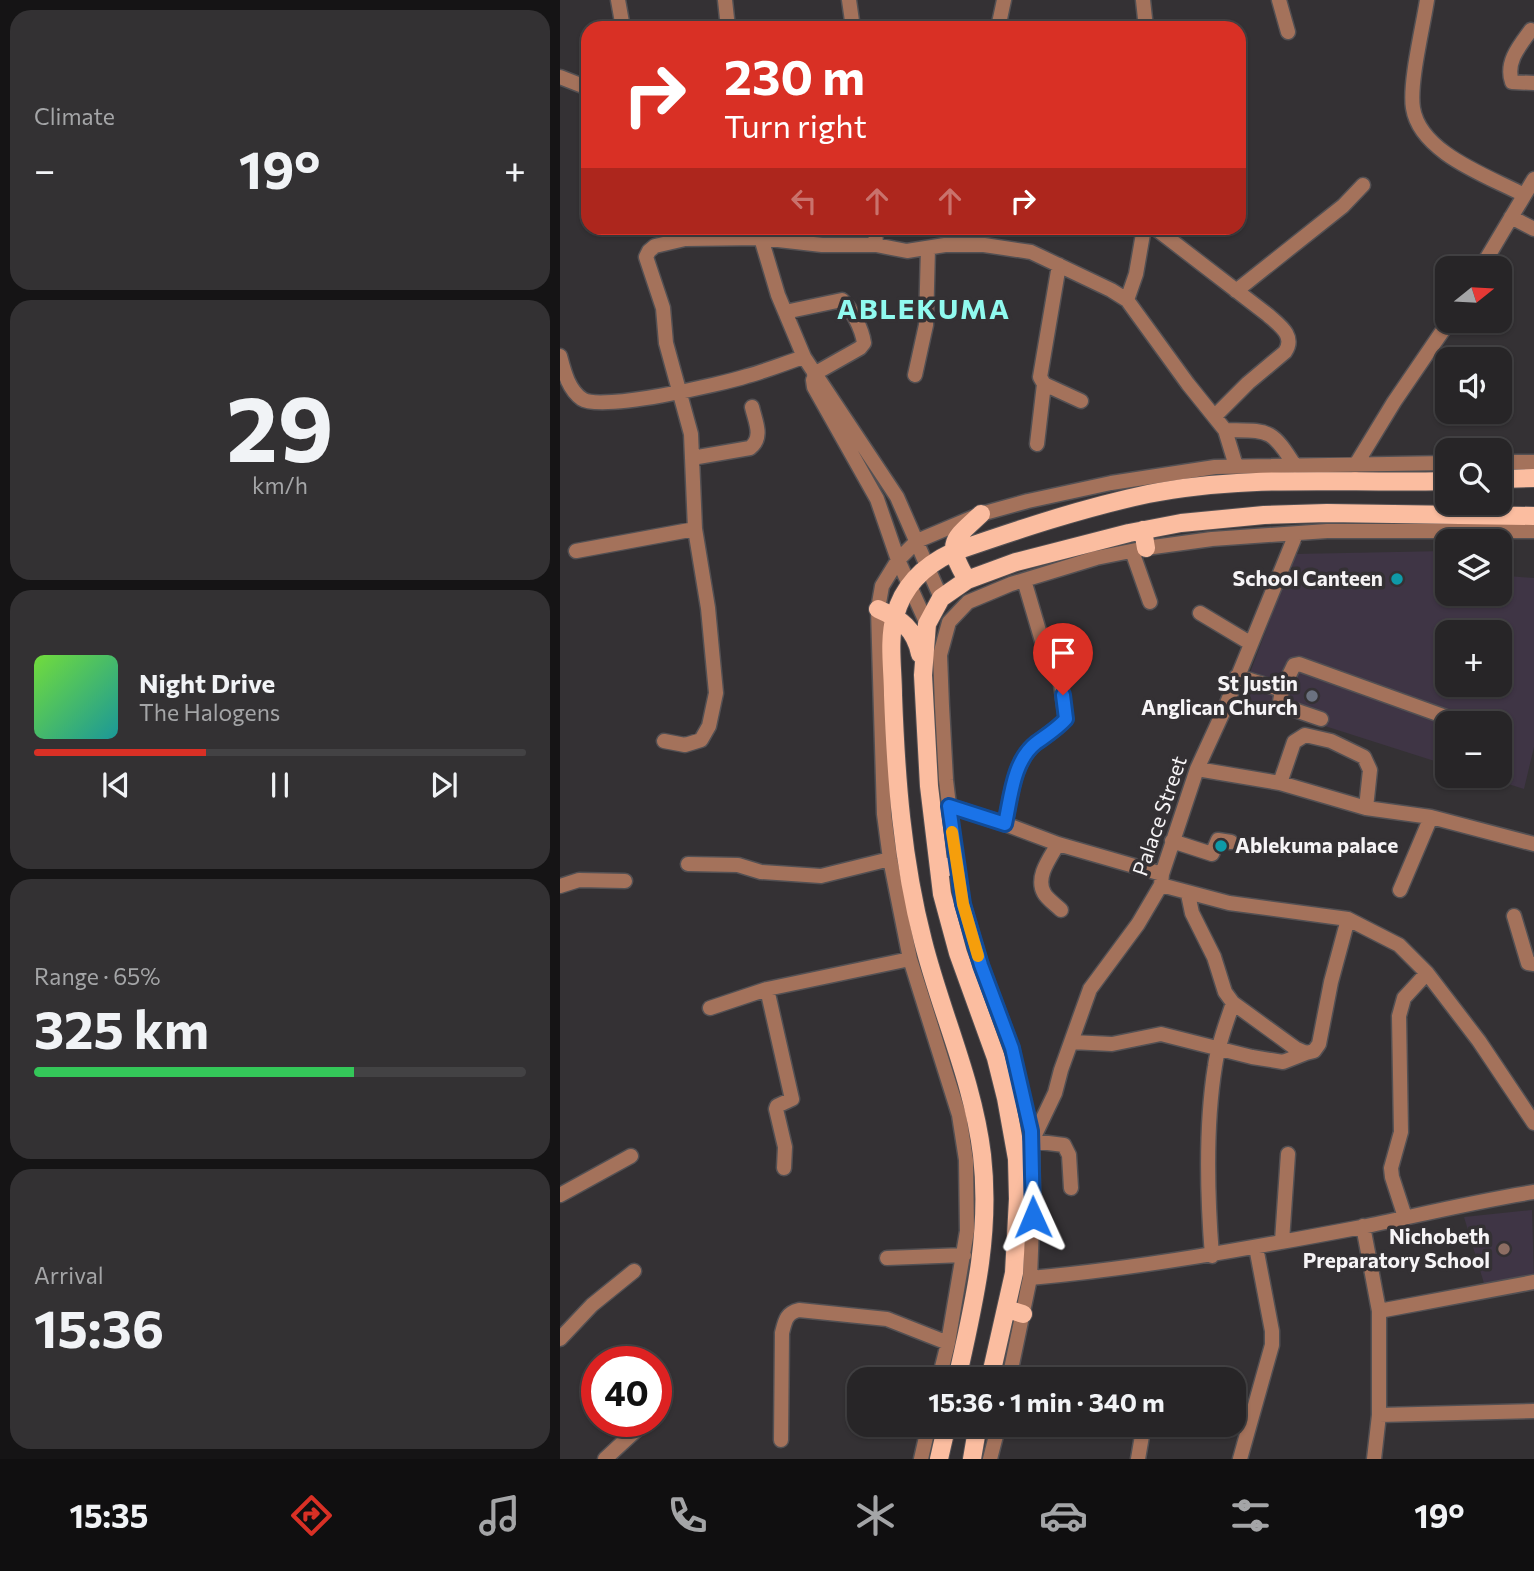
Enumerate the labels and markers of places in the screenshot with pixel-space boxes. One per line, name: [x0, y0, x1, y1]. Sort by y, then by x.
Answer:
place label: School Canteen: [1233, 565, 1383, 590]
marker: School Canteen: [1389, 571, 1405, 587]
pin: [1033, 623, 1093, 695]
place label: St Justin Anglican Church: [1141, 670, 1298, 719]
marker: St Justin Anglican Church: [1304, 688, 1320, 704]
place label: Ablekuma palace: [1235, 832, 1398, 857]
marker: Ablekuma palace: [1213, 838, 1229, 854]
place label: Nichobeth Preparatory School: [1303, 1223, 1490, 1272]
marker: Nichobeth Preparatory School: [1496, 1241, 1512, 1257]

